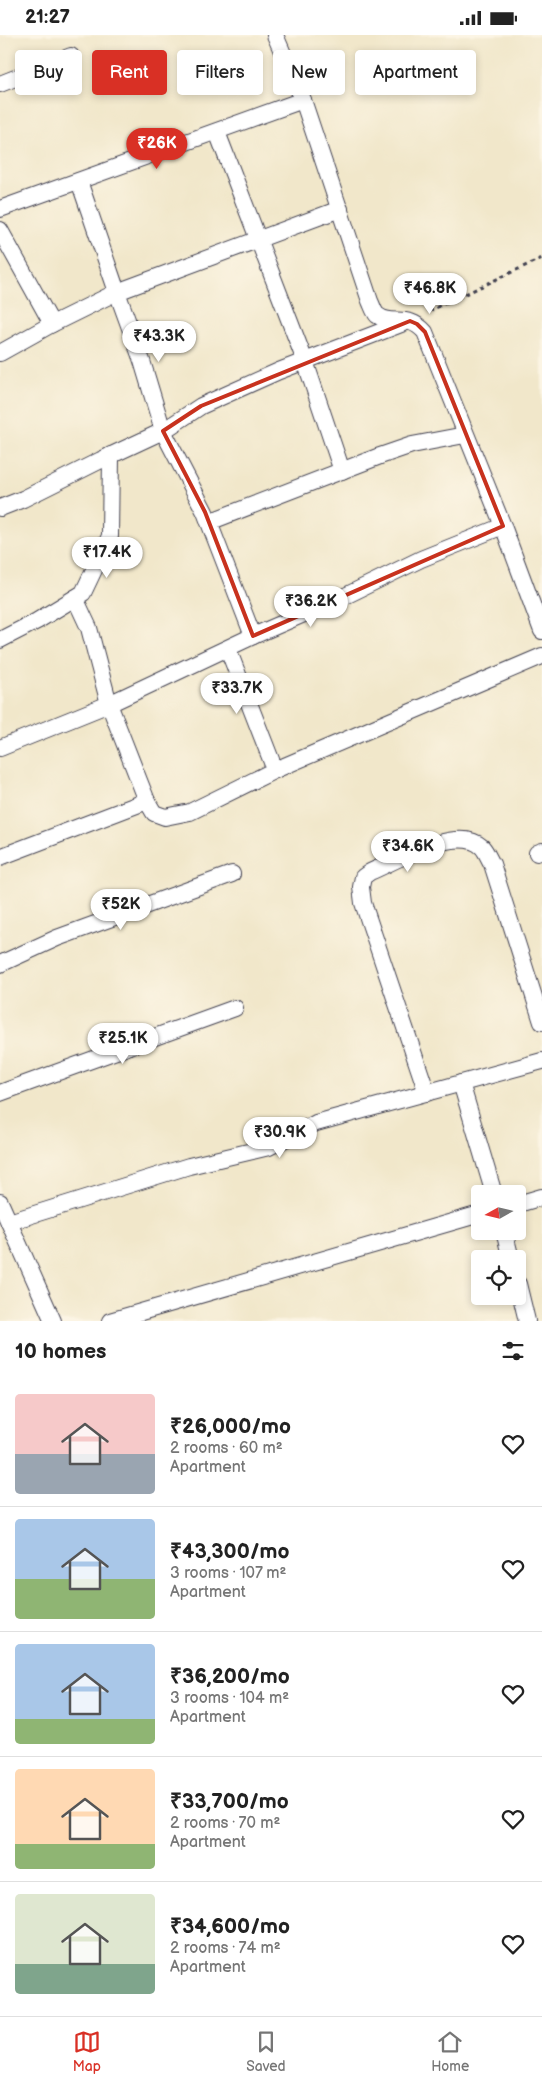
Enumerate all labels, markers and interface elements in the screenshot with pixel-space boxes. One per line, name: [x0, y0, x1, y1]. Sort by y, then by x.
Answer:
text: 21:27: [25, 6, 70, 29]
chip: Buy: [15, 50, 82, 95]
chip: Rent: [92, 50, 167, 95]
chip: Filters: [177, 50, 263, 95]
chip: New: [273, 50, 345, 95]
chip: Apartment: [355, 50, 476, 95]
pin: ₹26K: [127, 127, 187, 170]
text: ₹26K: [137, 134, 177, 153]
pin: ₹46.8K: [389, 273, 471, 315]
text: ₹46.8K: [404, 279, 456, 298]
pin: ₹43.3K: [118, 321, 200, 363]
text: ₹43.3K: [133, 327, 185, 346]
pin: ₹17.4K: [66, 537, 148, 579]
text: ₹17.4K: [83, 543, 131, 562]
pin: ₹36.2K: [270, 585, 352, 628]
text: ₹36.2K: [285, 592, 337, 611]
pin: ₹33.7K: [196, 673, 278, 715]
text: ₹33.7K: [211, 679, 263, 698]
pin: ₹34.6K: [367, 831, 449, 873]
text: ₹34.6K: [382, 837, 434, 856]
pin: ₹52K: [91, 889, 151, 931]
text: ₹52K: [102, 895, 140, 914]
pin: ₹25.1K: [82, 1023, 164, 1065]
text: ₹25.1K: [98, 1029, 148, 1048]
pin: ₹30.9K: [239, 1117, 321, 1159]
text: ₹30.9K: [254, 1123, 306, 1142]
north arrow: [471, 1185, 526, 1240]
map controls: [471, 1185, 526, 1305]
button: locate: [471, 1250, 526, 1305]
icon: filters: [499, 1337, 527, 1365]
text: 10 homes: [15, 1339, 106, 1364]
icon: home: [55, 1414, 115, 1474]
text: ₹26,000/mo: [170, 1414, 291, 1439]
icon: heart: [499, 1430, 527, 1458]
text: 2 rooms · 60 m²: [170, 1439, 283, 1458]
text: Apartment: [170, 1458, 246, 1477]
icon: home: [55, 1539, 115, 1599]
text: ₹43,300/mo: [170, 1539, 289, 1564]
icon: heart: [499, 1555, 527, 1583]
text: 3 rooms · 107 m²: [170, 1564, 286, 1583]
text: Apartment: [170, 1583, 246, 1602]
icon: home: [55, 1664, 115, 1724]
text: ₹36,200/mo: [170, 1664, 290, 1689]
icon: heart: [499, 1680, 527, 1708]
text: 3 rooms · 104 m²: [170, 1689, 289, 1708]
text: Apartment: [170, 1708, 246, 1727]
icon: home: [55, 1789, 115, 1849]
text: ₹33,700/mo: [170, 1789, 289, 1814]
icon: heart: [499, 1805, 527, 1833]
text: 2 rooms · 70 m²: [170, 1814, 280, 1833]
text: Apartment: [170, 1833, 246, 1852]
icon: home: [55, 1914, 115, 1974]
text: ₹34,600/mo: [170, 1914, 290, 1939]
icon: heart: [499, 1930, 527, 1958]
text: 2 rooms · 74 m²: [170, 1939, 281, 1958]
text: Apartment: [170, 1958, 246, 1977]
tab: Map: [73, 2028, 101, 2075]
tab: Saved: [246, 2028, 286, 2075]
tab: Home: [431, 2028, 469, 2075]

